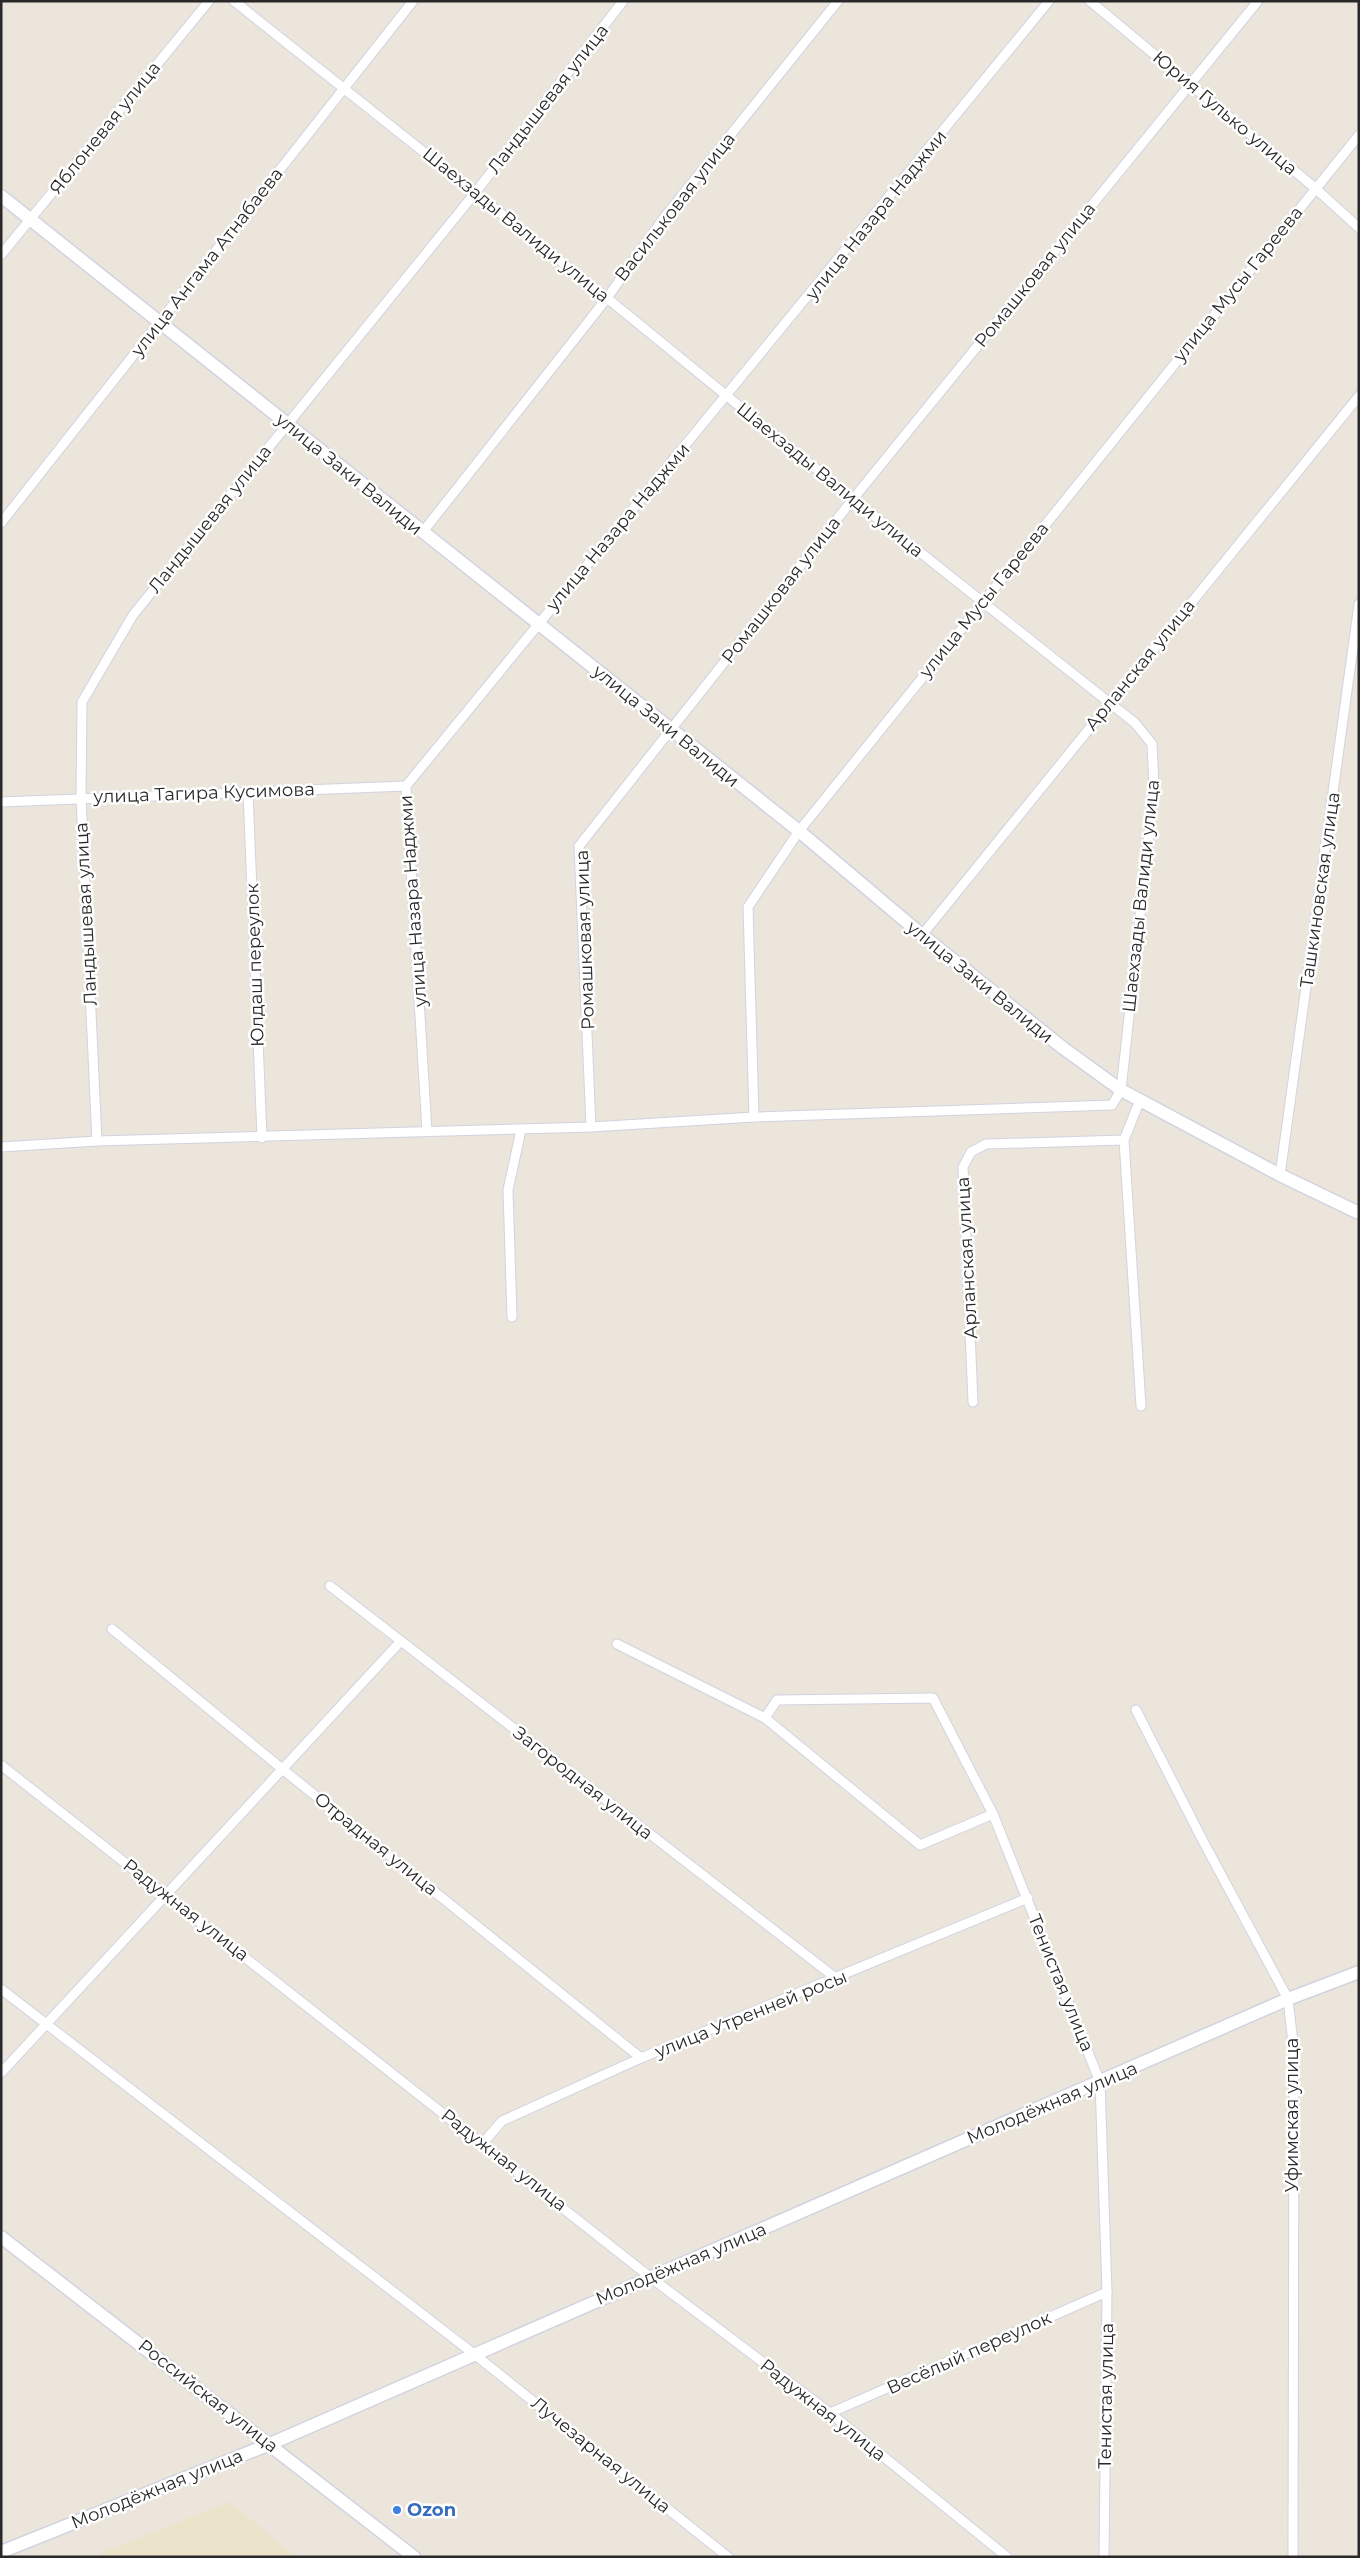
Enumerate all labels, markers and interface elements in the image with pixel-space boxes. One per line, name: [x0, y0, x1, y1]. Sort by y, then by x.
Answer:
street label: Ландышевая улица: [483, 20, 613, 178]
street label: Юрия Гулько улица: [1148, 46, 1302, 180]
street label: Яблоневая улица: [45, 57, 165, 199]
street label: улица Назара Наджми: [800, 126, 951, 305]
street label: Васильковая улица: [610, 128, 740, 286]
street label: Шаехзады Валиди улица: [418, 143, 614, 307]
street label: улица Ангама Атнабаева: [126, 163, 288, 362]
street label: Ромашковая улица: [970, 198, 1100, 352]
street label: улица Мусы Гареева: [1168, 202, 1307, 367]
street label: Шаехзады Валиди улица: [732, 398, 928, 562]
street label: улица Заки Валиди: [271, 408, 427, 540]
street label: улица Назара Наджми: [541, 439, 695, 616]
street label: Ландышевая улица: [144, 441, 276, 597]
street label: Ромашковая улица: [717, 512, 845, 668]
street label: улица Мусы Гареева: [914, 518, 1053, 683]
street label: Арланская улица: [1080, 595, 1200, 735]
street label: улица Заки Валиди: [588, 660, 744, 792]
street label: улица Тагира Кусимова: [92, 778, 315, 808]
street label: Шаехзады Валиди улица: [1118, 779, 1164, 1013]
street label: Ташкиновская улица: [1295, 791, 1345, 989]
street label: улица Назара Наджми: [395, 794, 431, 1009]
street label: Ландышевая улица: [70, 822, 102, 1006]
street label: Ромашковая улица: [571, 850, 599, 1030]
street label: Юлдаш переулок: [241, 882, 269, 1047]
street label: улица Заки Валиди: [902, 916, 1058, 1048]
street label: Арланская улица: [952, 1176, 982, 1340]
street label: Загородная улица: [509, 1722, 657, 1844]
street label: Отрадная улица: [310, 1787, 442, 1901]
street label: Радужная улица: [119, 1854, 253, 1966]
street label: Тенистая улица: [1023, 1911, 1099, 2055]
street label: улица Утренней росы: [651, 1965, 850, 2063]
street label: Уфимская улица: [1281, 2038, 1303, 2192]
street label: Молодёжная улица: [963, 2057, 1141, 2149]
street label: Радужная улица: [437, 2104, 571, 2216]
street label: Молодёжная улица: [592, 2218, 770, 2310]
street label: Весёлый переулок: [883, 2307, 1055, 2399]
street label: Тенистая улица: [1094, 2323, 1118, 2469]
street label: Российская улица: [134, 2335, 282, 2457]
street label: Радужная улица: [756, 2354, 890, 2466]
street label: Лучезарная улица: [527, 2392, 675, 2518]
street label: Молодёжная улица: [68, 2444, 246, 2534]
place label: Ozon: [407, 2499, 456, 2521]
marker: Ozon: [391, 2504, 403, 2516]

